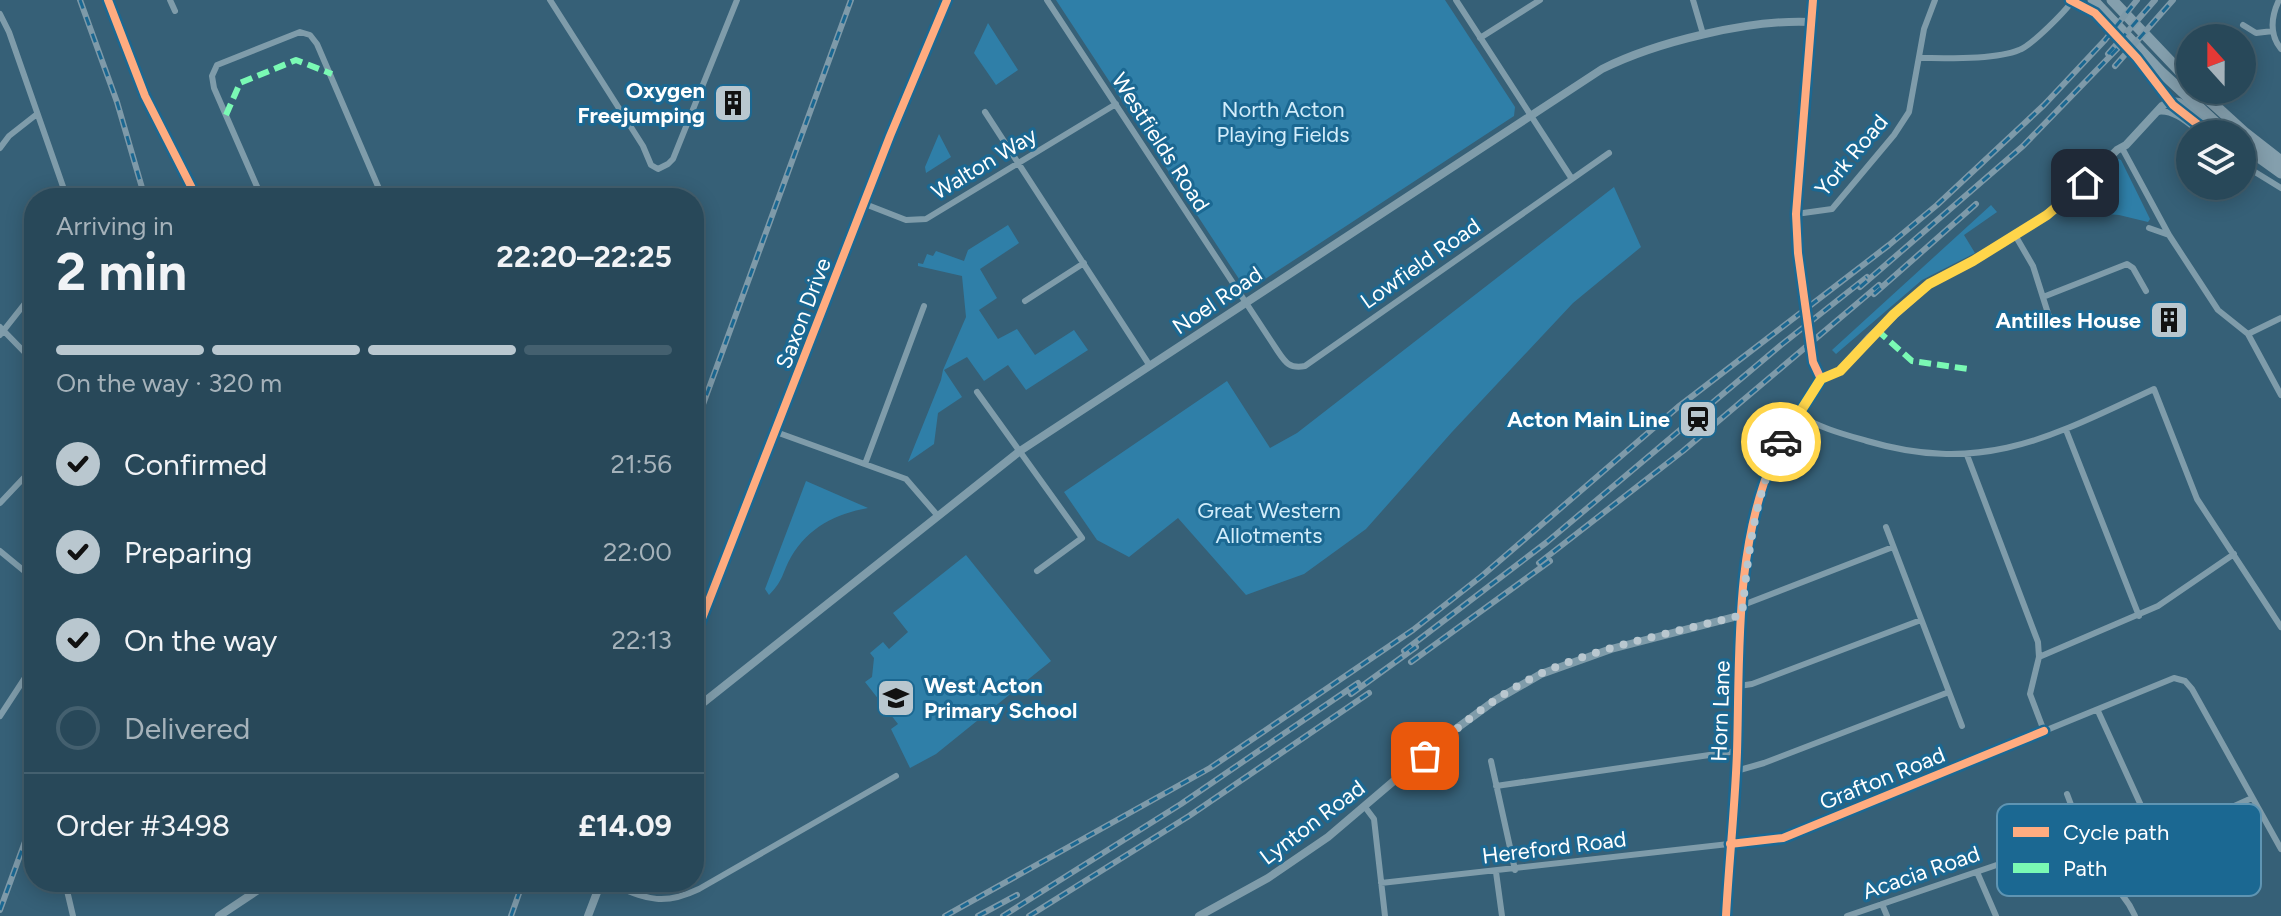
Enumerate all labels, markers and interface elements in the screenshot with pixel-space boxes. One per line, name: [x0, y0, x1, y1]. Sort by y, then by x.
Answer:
north arrow: [2176, 24, 2256, 104]
map controls: [2176, 24, 2256, 200]
street label: Westfields Road: [1106, 68, 1216, 217]
place label: Oxygen Freejumping: [578, 77, 705, 129]
building icon: Oxygen Freejumping: [712, 82, 754, 124]
park label: North Acton Playing Fields: [1217, 96, 1349, 148]
street label: York Road: [1809, 109, 1894, 202]
button: layers: [2176, 120, 2256, 200]
street label: Walton Way: [927, 121, 1042, 205]
pin: [2051, 149, 2119, 217]
icon: home: [2063, 161, 2107, 205]
text: Arriving in: [56, 210, 174, 242]
street label: Lowfield Road: [1355, 212, 1485, 315]
text: 22:20–22:25: [496, 238, 672, 275]
text: 2 min: [56, 241, 187, 303]
street label: Saxon Drive: [770, 254, 837, 372]
street label: Noel Road: [1167, 261, 1267, 340]
building icon: Antilles House: [2148, 299, 2190, 341]
place label: Antilles House: [1995, 307, 2141, 334]
text: On the way · 320 m: [56, 367, 282, 399]
station icon: Acton Main Line: [1677, 398, 1719, 440]
courier: [1741, 402, 1821, 482]
place label: Acton Main Line: [1507, 406, 1670, 433]
icon: car: [1759, 420, 1803, 464]
icon: check: [56, 442, 100, 486]
text: Confirmed: [124, 446, 267, 483]
text: 21:56: [610, 448, 672, 480]
park label: Great Western Allotments: [1197, 497, 1341, 549]
icon: check: [56, 530, 100, 574]
text: Preparing: [124, 534, 252, 571]
text: 22:00: [603, 536, 672, 568]
icon: check: [56, 618, 100, 662]
text: On the way: [124, 622, 277, 659]
text: 22:13: [611, 624, 672, 656]
street label: Horn Lane: [1705, 660, 1736, 762]
place label: West Acton Primary School: [924, 672, 1077, 724]
school or university icon: West Acton Primary School: [875, 677, 917, 719]
text: Delivered: [124, 710, 250, 747]
pin: [1391, 722, 1459, 790]
icon: bag: [1403, 734, 1447, 778]
street label: Grafton Road: [1816, 741, 1949, 816]
street label: Lynton Road: [1254, 774, 1370, 871]
legend: [1997, 804, 2261, 896]
text: Order #3498: [56, 807, 230, 844]
text: £14.09: [578, 807, 672, 844]
text: Cycle path: [2063, 819, 2169, 846]
street label: Hereford Road: [1480, 825, 1628, 870]
street label: Acacia Road: [1859, 840, 1983, 905]
text: Path: [2063, 855, 2107, 882]

